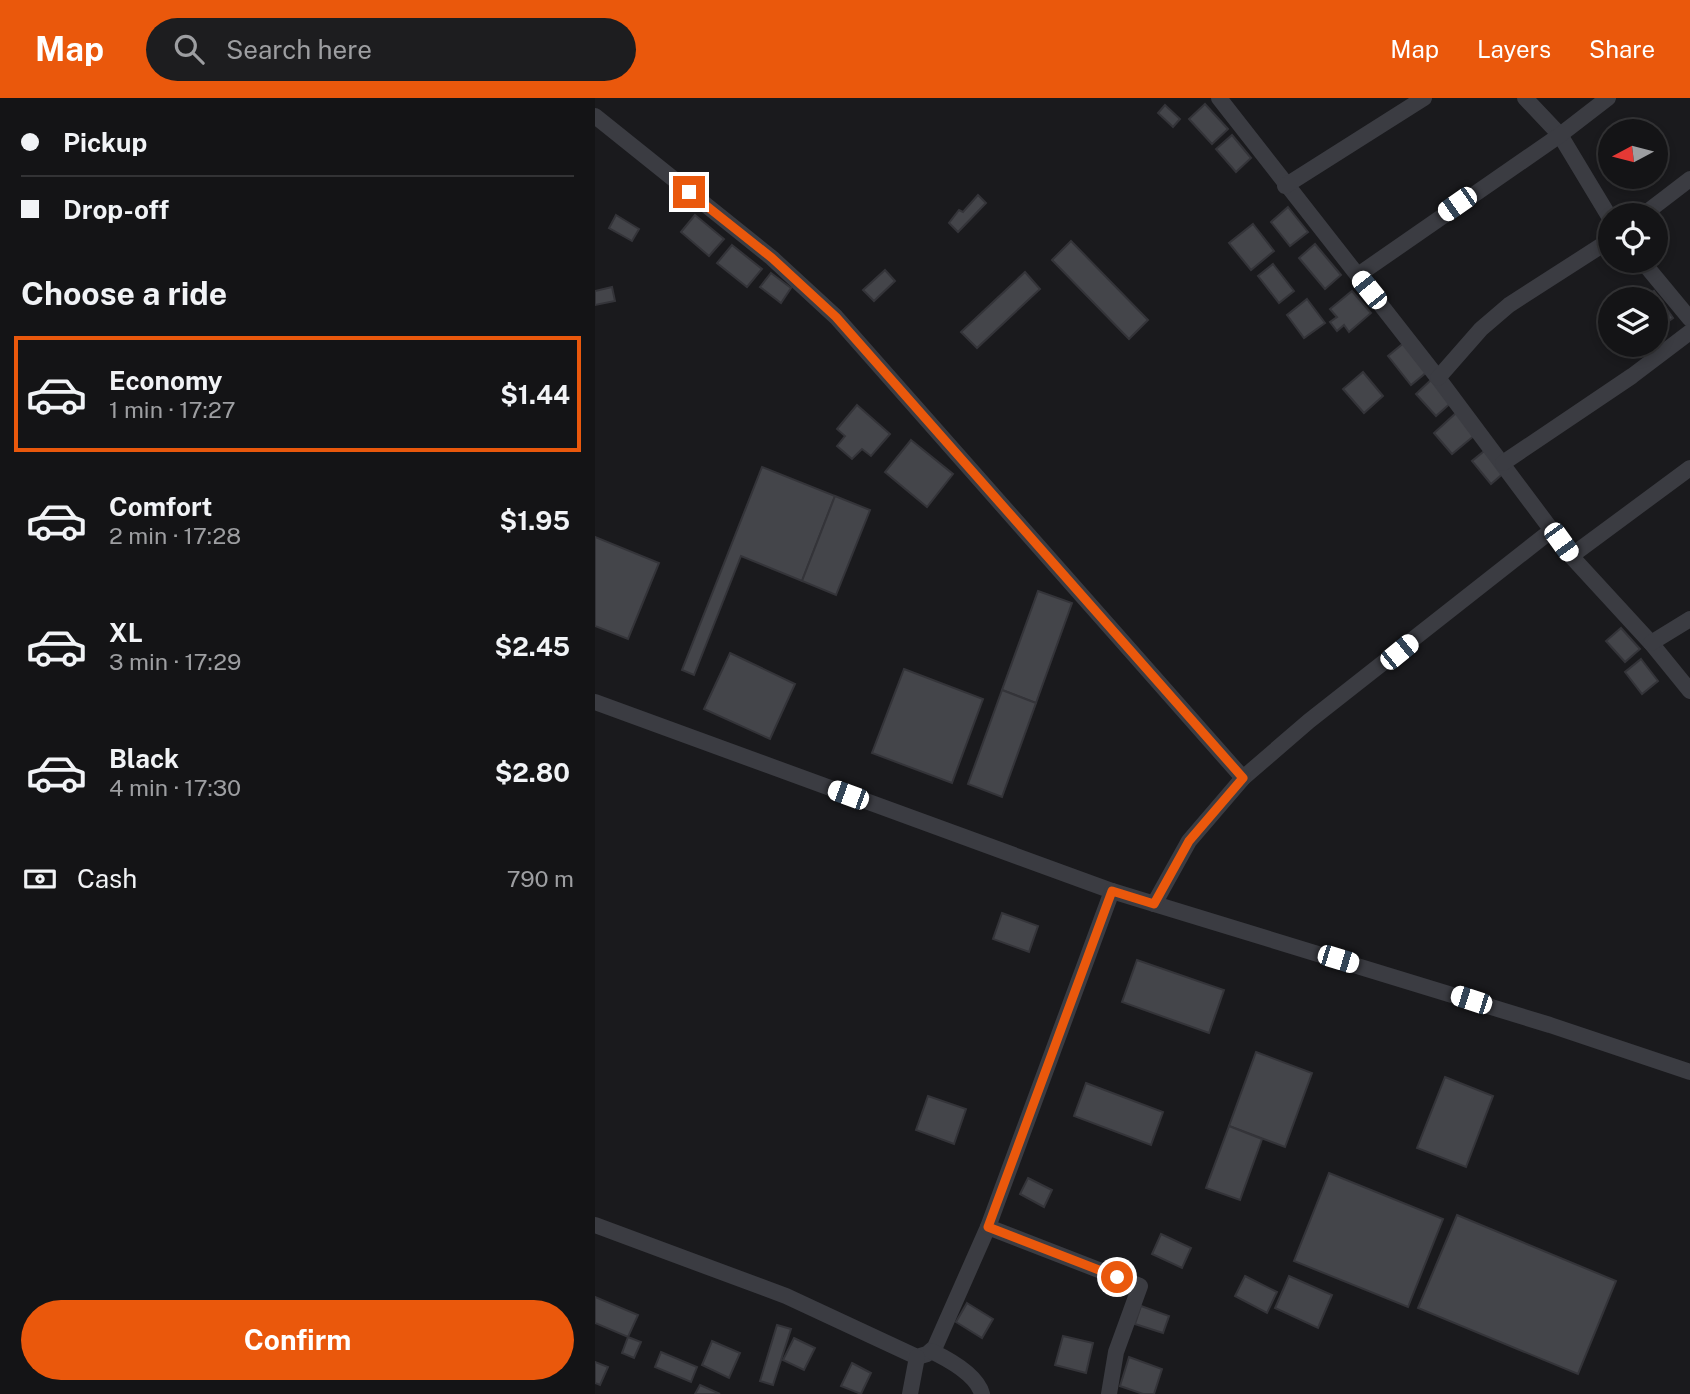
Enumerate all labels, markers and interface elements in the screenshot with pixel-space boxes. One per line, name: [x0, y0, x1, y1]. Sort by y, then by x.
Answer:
search box: [146, 18, 636, 81]
text: Map: [35, 30, 104, 68]
icon: search: [170, 30, 208, 68]
text: Search here: [226, 34, 372, 65]
text: Map: [1390, 35, 1439, 63]
text: Layers: [1477, 35, 1551, 63]
text: Share: [1589, 35, 1655, 63]
north arrow: [1598, 119, 1668, 189]
map controls: [1598, 119, 1668, 357]
text: Pickup: [63, 127, 147, 158]
route end: [673, 176, 705, 208]
car: [1434, 183, 1481, 225]
text: Drop-off: [63, 194, 169, 225]
button: locate: [1598, 203, 1668, 273]
car: [1348, 267, 1391, 313]
text: Choose a ride: [21, 275, 227, 312]
button: layers: [1598, 287, 1668, 357]
icon: car: [25, 363, 88, 426]
text: Economy: [109, 365, 222, 396]
text: $1.44: [500, 379, 570, 410]
text: 1 min · 17:27: [109, 396, 236, 423]
icon: car: [25, 489, 88, 552]
text: Comfort: [109, 491, 212, 522]
text: $1.95: [499, 505, 570, 536]
car: [1541, 519, 1582, 565]
text: 2 min · 17:28: [109, 522, 241, 549]
icon: car: [25, 615, 88, 678]
text: XL: [109, 617, 143, 648]
text: $2.45: [495, 631, 570, 662]
car: [1377, 631, 1422, 673]
text: 3 min · 17:29: [109, 648, 241, 675]
icon: car: [25, 741, 88, 804]
text: Black: [109, 743, 179, 774]
text: $2.80: [495, 757, 570, 788]
text: 4 min · 17:30: [109, 774, 241, 801]
car: [825, 778, 872, 812]
icon: cash: [21, 860, 59, 898]
text: Cash: [77, 863, 137, 894]
text: 790 m: [507, 865, 574, 892]
car: [1315, 943, 1362, 975]
car: [1448, 984, 1495, 1016]
route start: [1101, 1261, 1133, 1293]
button: Confirm: [21, 1300, 574, 1380]

